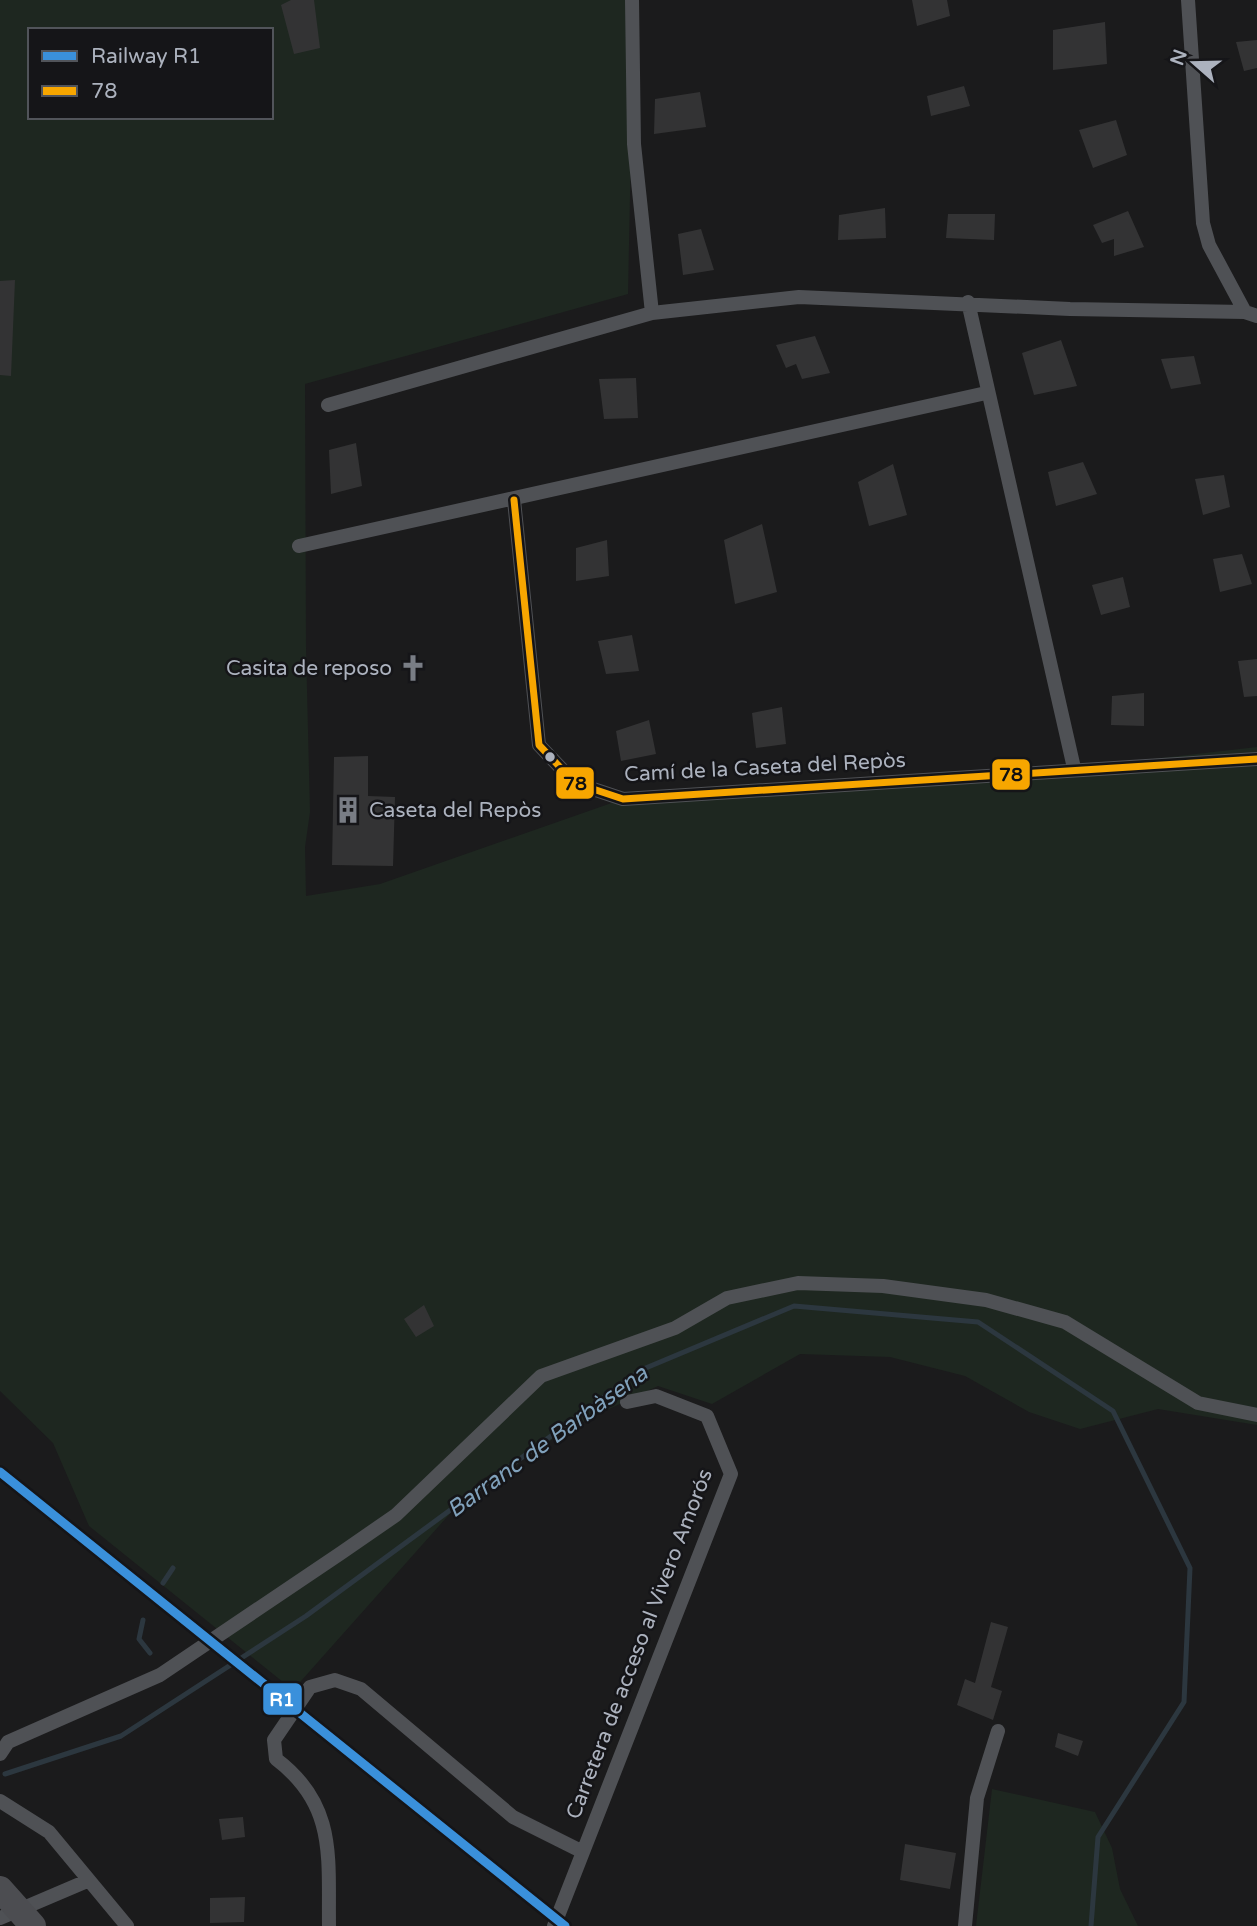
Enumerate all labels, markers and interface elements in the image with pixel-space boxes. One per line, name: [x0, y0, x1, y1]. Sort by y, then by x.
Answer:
legend: [28, 28, 273, 119]
north arrow: [1159, 28, 1229, 98]
text: Railway R1: [91, 44, 201, 69]
text: N: [1166, 47, 1192, 68]
text: 78: [91, 79, 117, 104]
church icon: Casita de reposo: [398, 653, 428, 683]
place label: Casita de reposo: [226, 656, 392, 681]
street label: Camí de la Caseta del Repòs: [624, 748, 906, 787]
unlabelled marker: [543, 750, 557, 764]
line badge: 78: [991, 758, 1031, 791]
text: 78: [999, 764, 1023, 786]
line badge: 78: [555, 766, 595, 800]
text: 78: [563, 773, 587, 795]
building icon: Caseta del Repòs: [333, 795, 363, 825]
place label: Caseta del Repòs: [369, 798, 541, 823]
water label: Barranc de Barbàsena: [442, 1359, 654, 1524]
street label: Carretera de acceso al Vivero Amorós: [561, 1466, 718, 1823]
line badge: R1: [262, 1682, 303, 1716]
text: R1: [269, 1689, 295, 1711]

